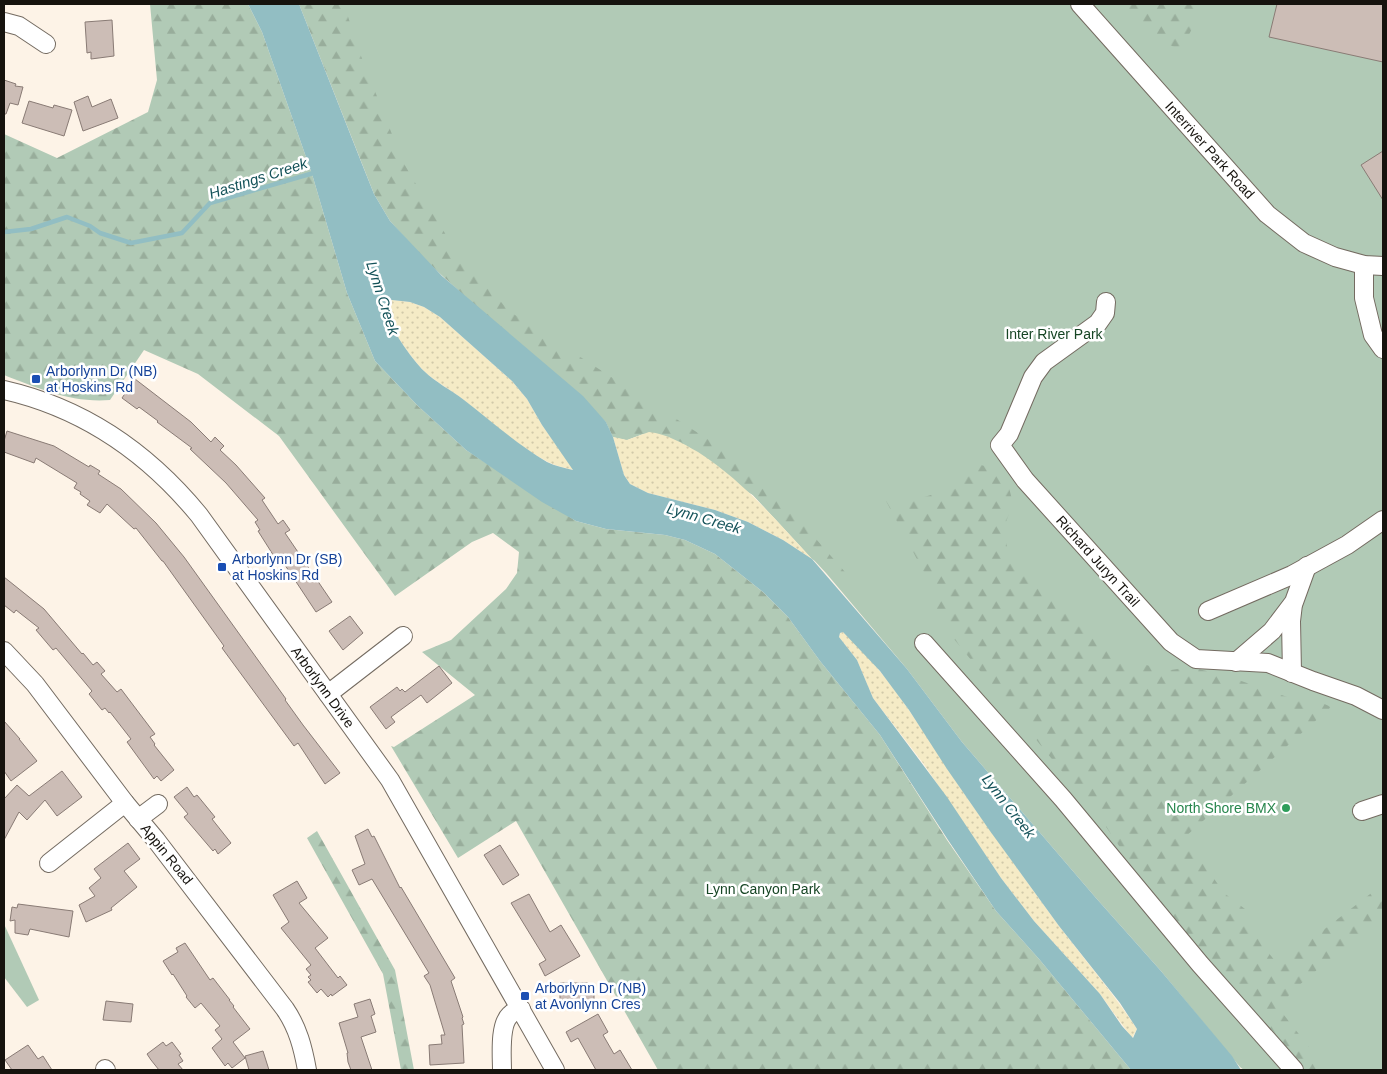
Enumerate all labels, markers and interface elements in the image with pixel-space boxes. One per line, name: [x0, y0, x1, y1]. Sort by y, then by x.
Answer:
street label: Interriver Park Road: [1162, 98, 1258, 202]
water label: Hastings Creek: [207, 154, 311, 202]
water label: Lynn Creek: [363, 259, 403, 338]
park label: Inter River Park: [1005, 326, 1104, 342]
place label: Arborlynn Dr (NB) at Hoskins Rd: [46, 363, 157, 395]
marker: Arborlynn Dr (NB) at Hoskins Rd: [30, 373, 42, 385]
water label: Lynn Creek: [665, 499, 745, 537]
street label: Richard Juryn Trail: [1053, 512, 1143, 610]
place label: Arborlynn Dr (SB) at Hoskins Rd: [232, 551, 342, 583]
marker: Arborlynn Dr (SB) at Hoskins Rd: [216, 561, 228, 573]
street label: Arborlynn Drive: [288, 643, 358, 731]
water label: Lynn Creek: [979, 771, 1040, 843]
place label: North Shore BMX: [1166, 800, 1277, 816]
marker: North Shore BMX: [1280, 802, 1292, 814]
street label: Appin Road: [138, 821, 196, 887]
park label: Lynn Canyon Park: [706, 881, 821, 897]
place label: Arborlynn Dr (NB) at Avonlynn Cres: [535, 980, 646, 1012]
marker: Arborlynn Dr (NB) at Avonlynn Cres: [519, 990, 531, 1002]

